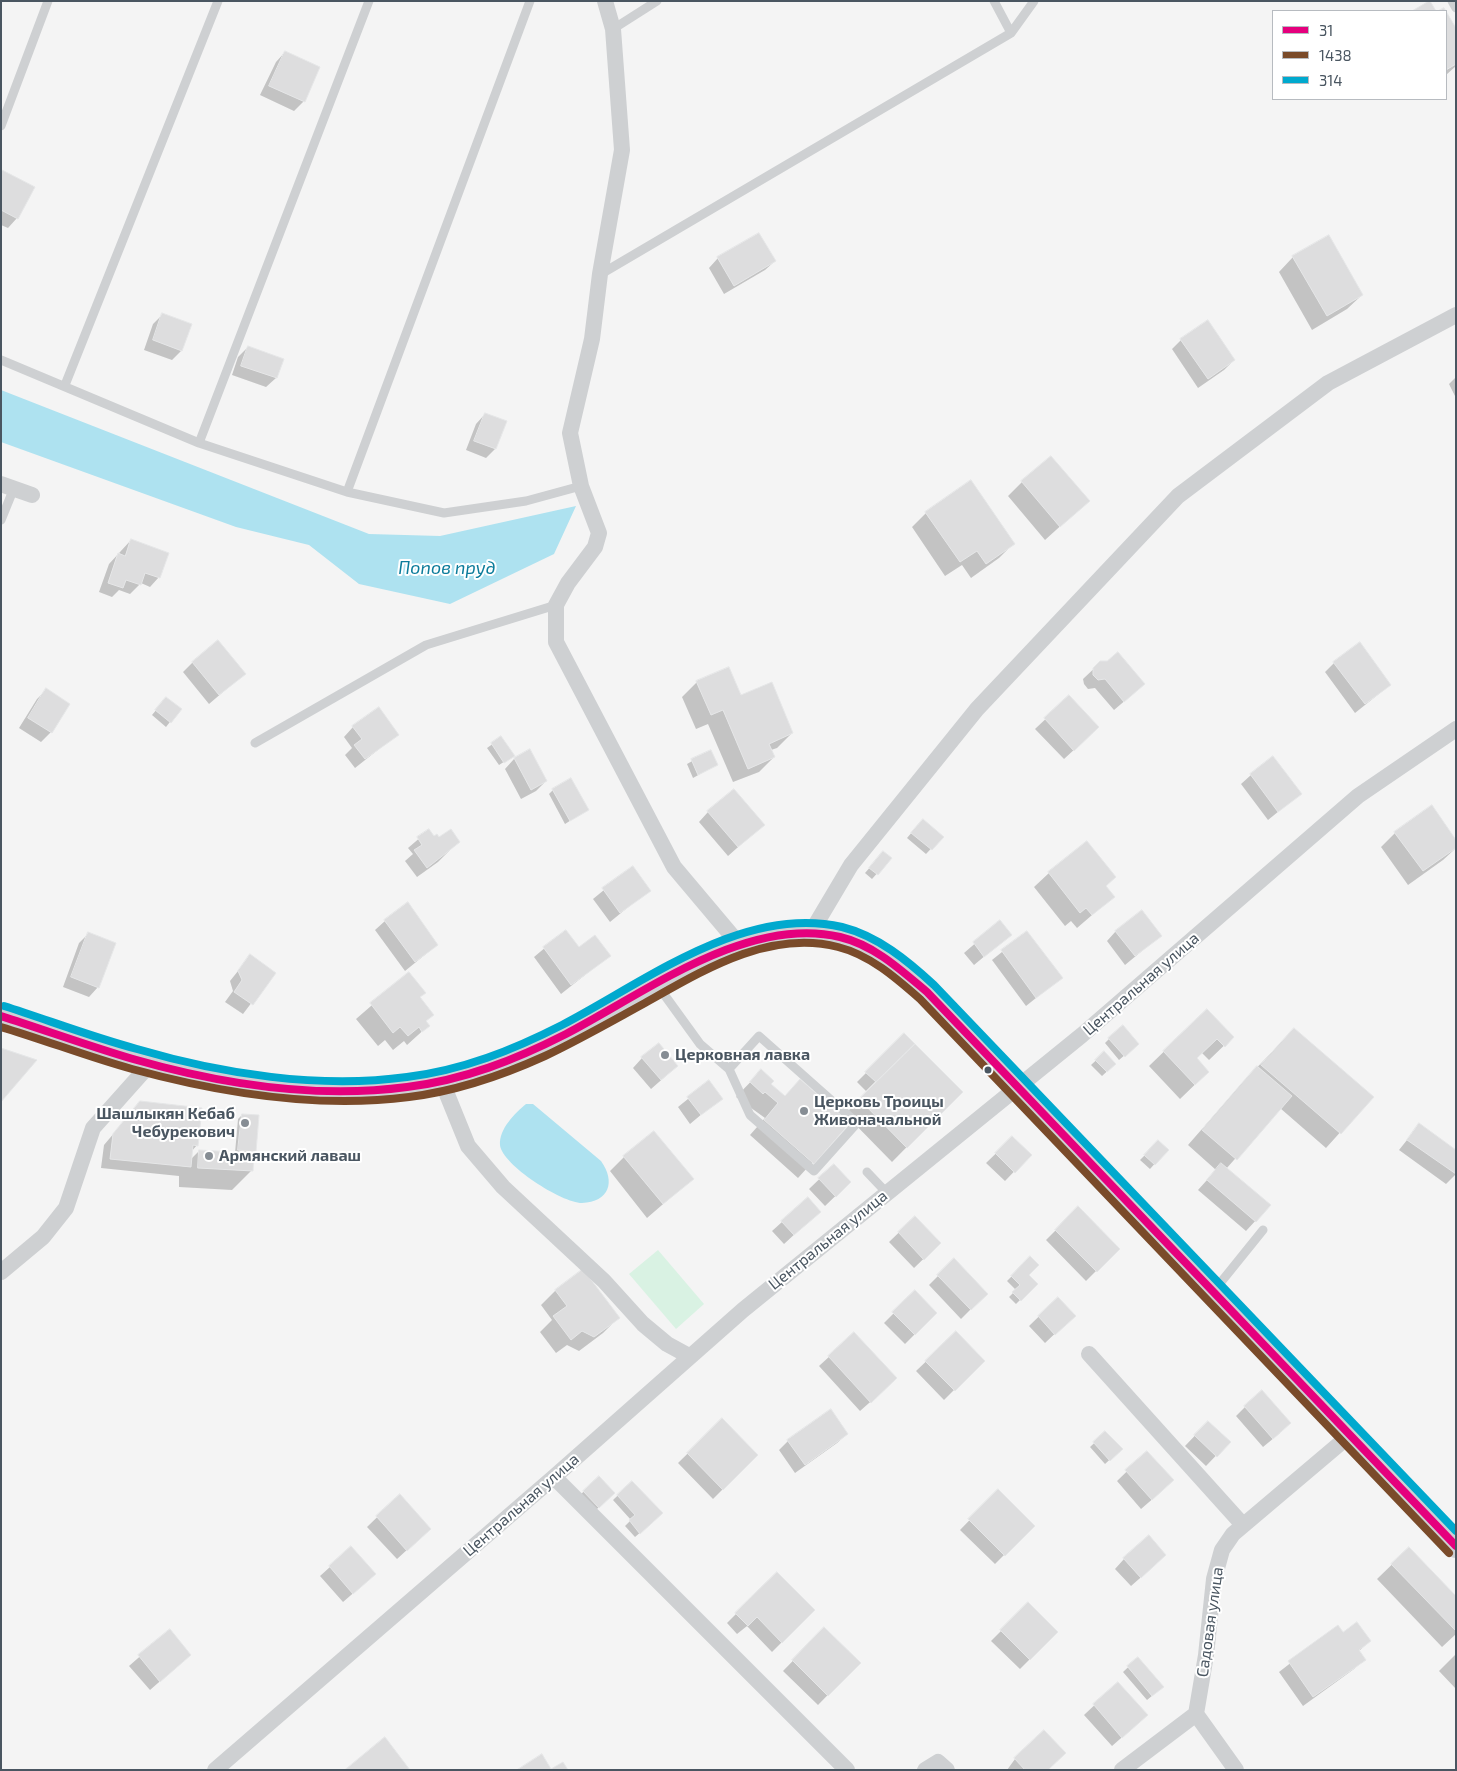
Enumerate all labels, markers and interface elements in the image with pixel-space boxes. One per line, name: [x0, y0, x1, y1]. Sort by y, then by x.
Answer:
legend: [1272, 10, 1447, 100]
text: 31: [1319, 21, 1333, 39]
text: 1438: [1319, 46, 1352, 64]
text: 314: [1319, 71, 1343, 89]
water label: Попов пруд: [398, 557, 496, 579]
street label: Центральная улица: [1079, 928, 1203, 1040]
place label: Церковная лавка: [675, 1045, 810, 1065]
marker: Церковная лавка: [659, 1049, 671, 1061]
unlabelled marker: [983, 1065, 993, 1075]
place label: Церковь Троицы Живоначальной: [814, 1092, 944, 1130]
place label: Шашлыкян Кебаб Чебурекович: [96, 1104, 235, 1142]
marker: Церковь Троицы Живоначальной: [798, 1105, 810, 1117]
marker: Шашлыкян Кебаб Чебурекович: [239, 1117, 251, 1129]
place label: Армянский лаваш: [219, 1146, 361, 1166]
marker: Армянский лаваш: [203, 1150, 215, 1162]
street label: Центральная улица: [765, 1186, 891, 1294]
street label: Центральная улица: [459, 1449, 583, 1561]
street label: Садовая улица: [1193, 1566, 1227, 1678]

